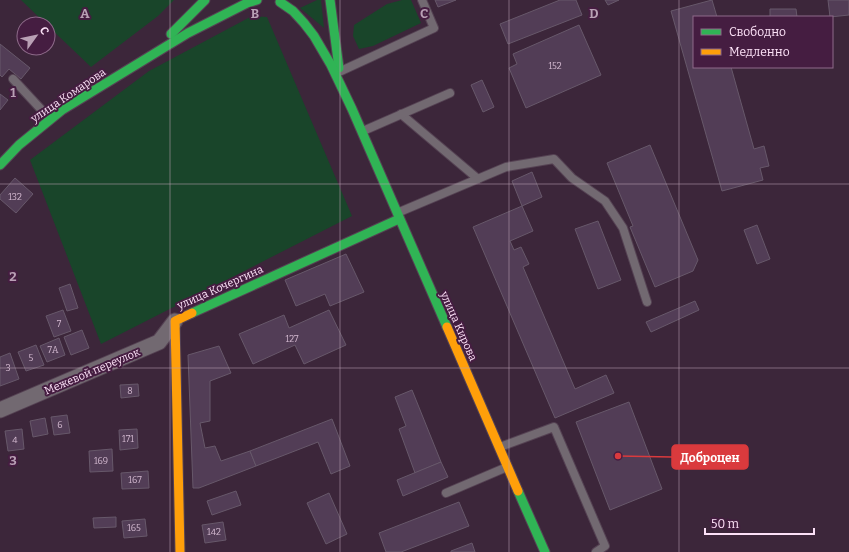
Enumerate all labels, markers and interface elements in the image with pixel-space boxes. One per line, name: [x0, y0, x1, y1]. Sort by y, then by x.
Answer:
text: A: [80, 6, 90, 21]
text: B: [251, 6, 259, 21]
text: C: [420, 6, 428, 21]
text: D: [589, 6, 599, 21]
north arrow: [16, 16, 56, 56]
legend: [693, 16, 833, 68]
text: С: [37, 24, 51, 37]
text: Свободно: [729, 25, 786, 39]
text: Медленно: [729, 45, 790, 59]
house number: 152: [548, 61, 562, 71]
street label: улица Комарова: [27, 65, 108, 126]
text: 1: [10, 85, 16, 100]
house number: 132: [8, 192, 22, 202]
street label: улица Кочергина: [174, 263, 265, 313]
text: 2: [9, 269, 17, 284]
street label: улица Кирова: [437, 289, 480, 363]
house number: 7: [57, 319, 62, 329]
house number: 127: [286, 334, 299, 344]
street label: Межевой переулок: [42, 345, 142, 397]
house number: 7А: [48, 345, 59, 355]
house number: 5: [29, 353, 34, 363]
house number: 3: [5, 363, 11, 373]
house number: 8: [127, 386, 133, 396]
house number: 6: [57, 420, 63, 430]
house number: 171: [122, 434, 134, 444]
house number: 4: [12, 435, 18, 445]
callout: Доброцен: [672, 445, 748, 469]
text: Доброцен: [680, 451, 740, 465]
text: 3: [9, 453, 17, 468]
house number: 169: [94, 456, 108, 466]
house number: 167: [128, 475, 142, 485]
scale bar: [705, 510, 814, 536]
text: 50 m: [711, 517, 740, 531]
house number: 165: [127, 523, 141, 533]
house number: 142: [207, 527, 221, 537]

